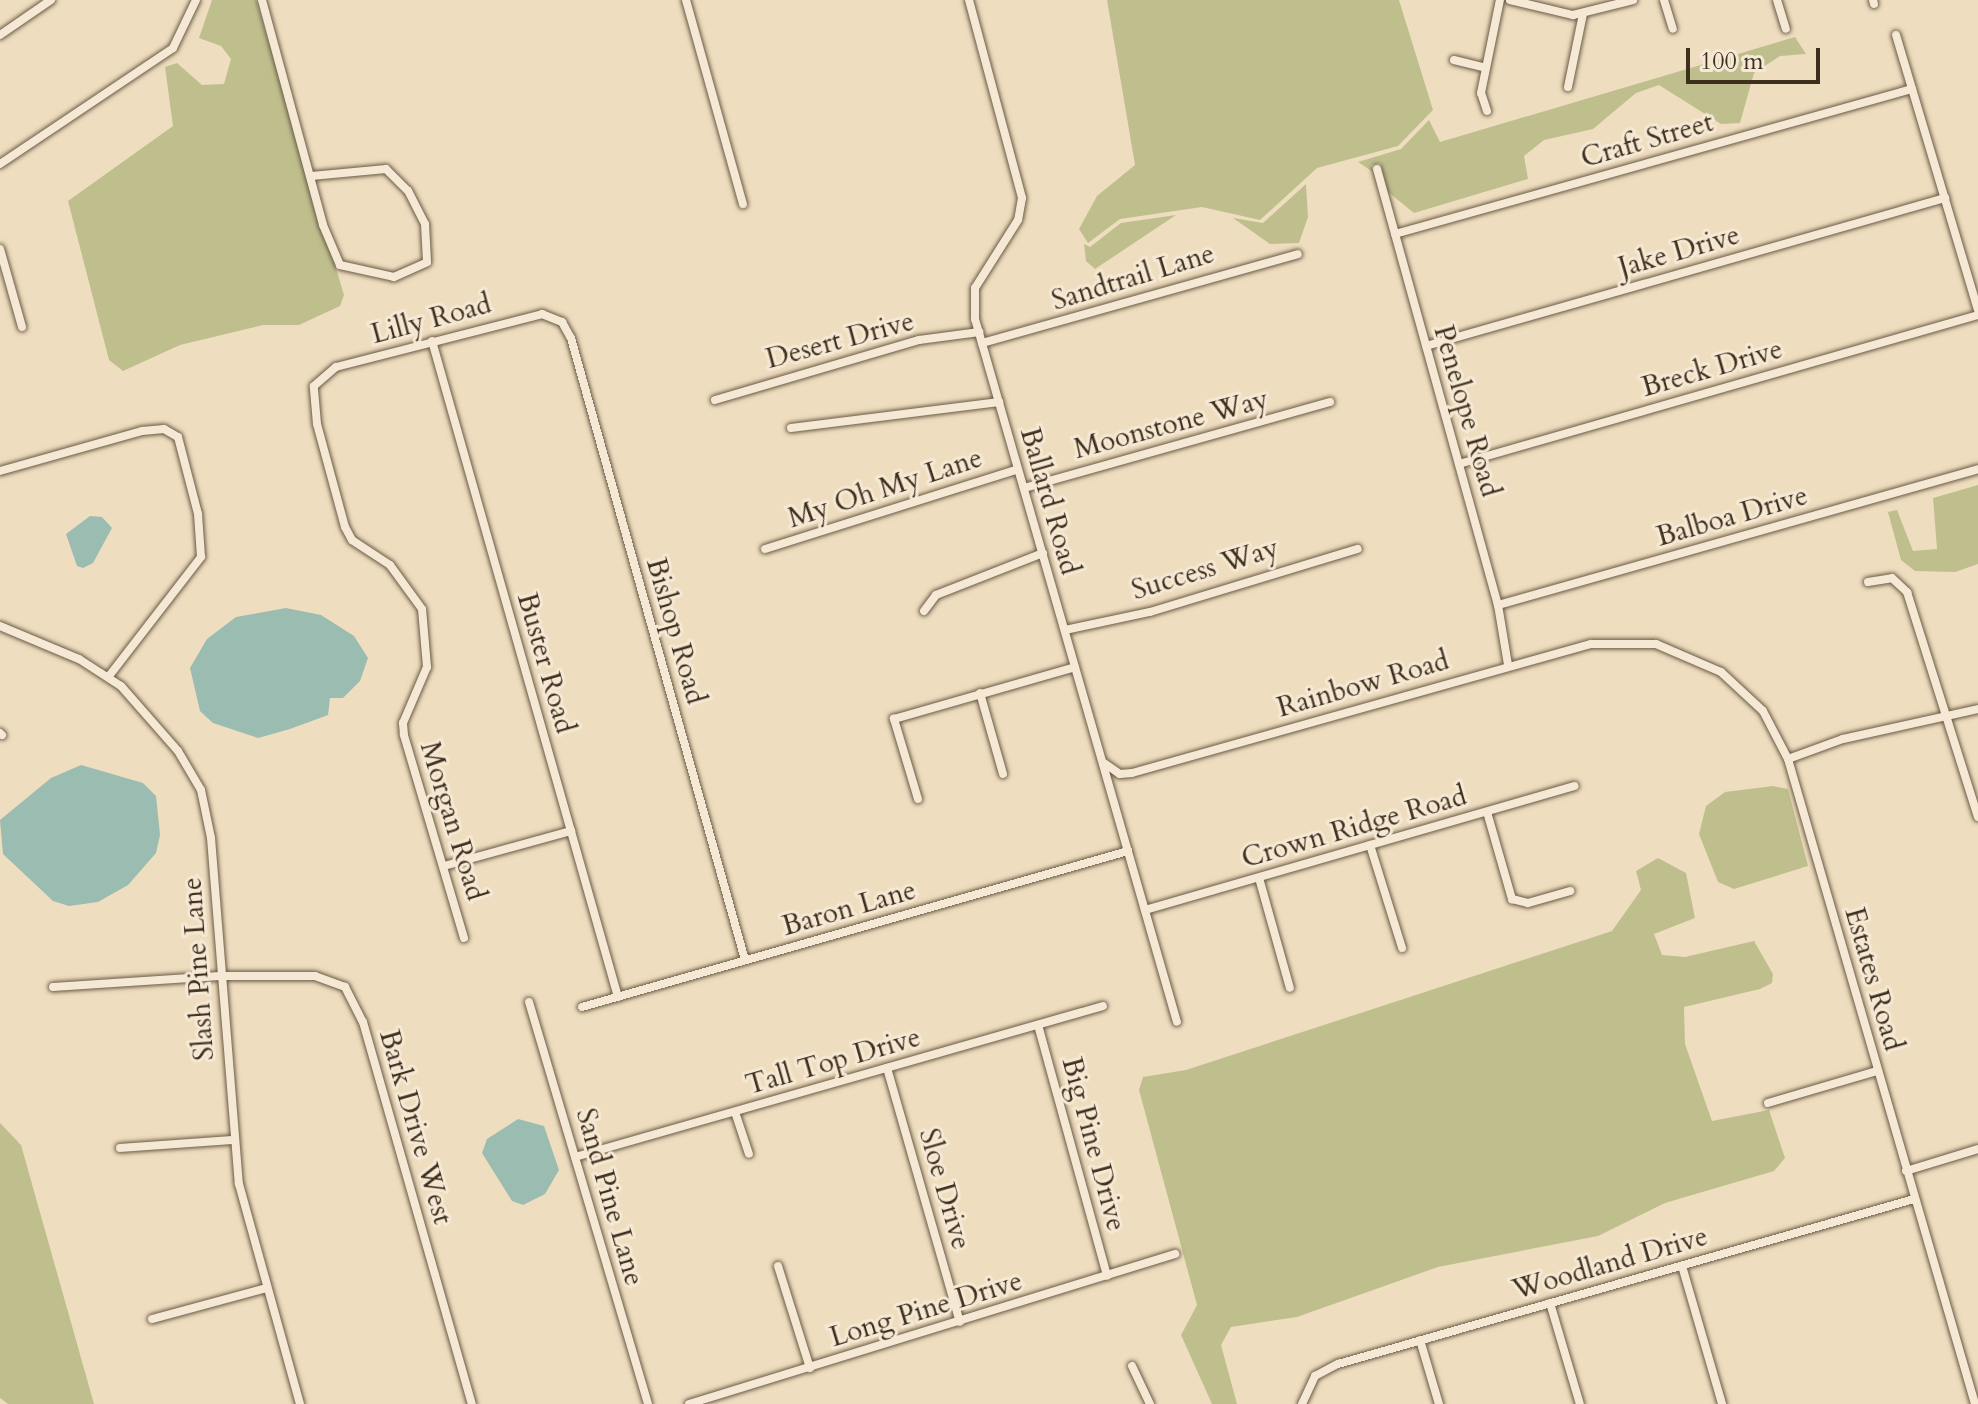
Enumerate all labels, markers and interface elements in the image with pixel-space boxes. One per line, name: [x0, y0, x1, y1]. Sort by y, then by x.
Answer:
scale bar: [1690, 32, 1824, 82]
text: 100 m: [1700, 45, 1764, 78]
street label: Craft Street: [1577, 105, 1717, 175]
street label: Jake Drive: [1615, 218, 1743, 284]
street label: Sandtrail Lane: [1048, 236, 1218, 318]
street label: Lilly Road: [367, 287, 495, 351]
street label: Desert Drive: [762, 304, 918, 376]
street label: Penelope Road: [1426, 321, 1508, 501]
street label: Breck Drive: [1638, 332, 1786, 404]
street label: Moonstone Way: [1070, 382, 1272, 466]
street label: Ballard Road: [1013, 423, 1087, 579]
street label: My Oh My Lane: [784, 441, 986, 535]
street label: Balboa Drive: [1653, 478, 1811, 554]
street label: Success Way: [1128, 531, 1282, 607]
street label: Bishop Road: [639, 554, 713, 708]
street label: Buster Road: [510, 589, 582, 737]
street label: Rainbow Road: [1273, 643, 1453, 725]
street label: Morgan Road: [413, 737, 493, 905]
street label: Crown Ridge Road: [1238, 779, 1470, 875]
street label: Baron Lane: [778, 873, 920, 943]
street label: Slash Pine Lane: [175, 876, 221, 1062]
street label: Estates Road: [1838, 903, 1910, 1055]
street label: Tall Top Drive: [742, 1020, 924, 1102]
street label: Bark Drive West: [372, 1026, 460, 1228]
street label: Big Pine Drive: [1055, 1053, 1133, 1235]
street label: Sand Pine Lane: [569, 1105, 651, 1289]
street label: Sloe Drive: [912, 1125, 978, 1253]
street label: Woodland Drive: [1509, 1219, 1711, 1307]
street label: Long Pine Drive: [826, 1264, 1026, 1354]

